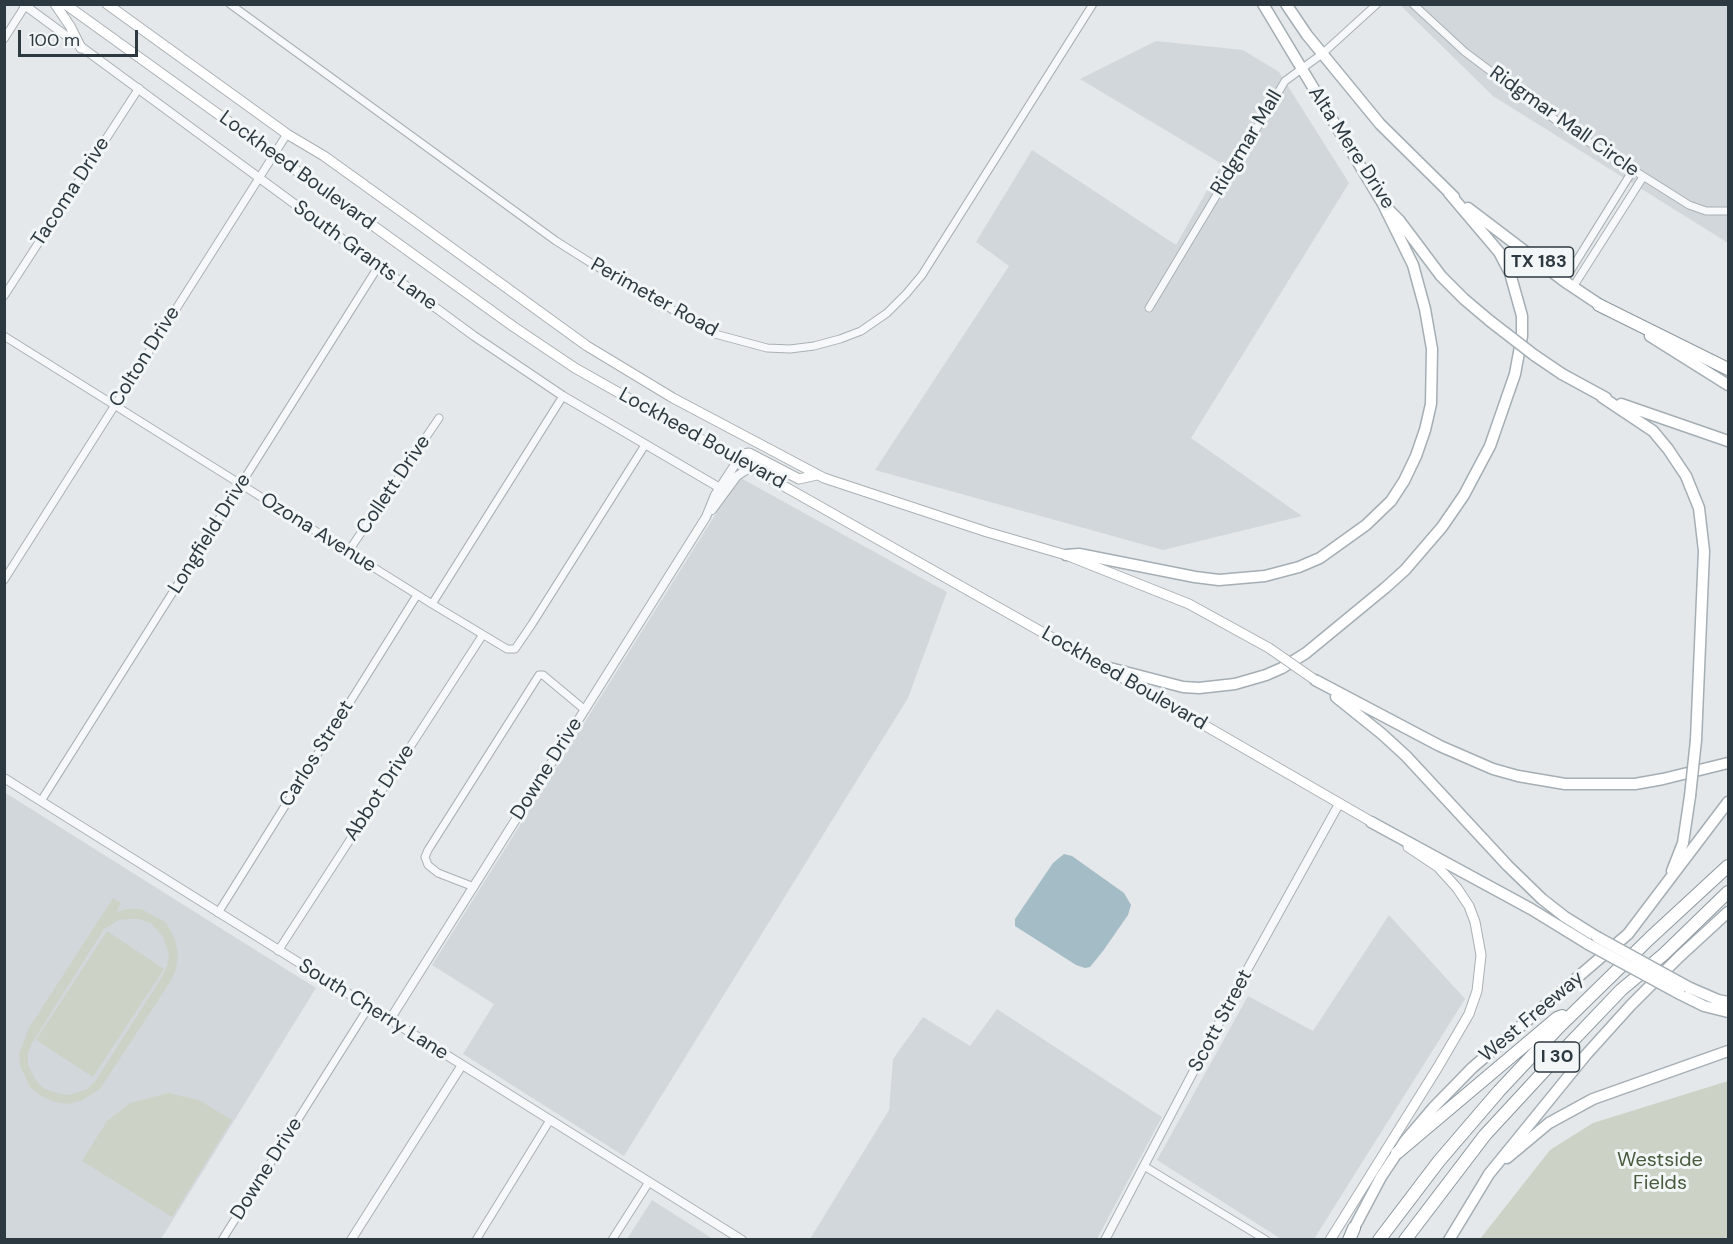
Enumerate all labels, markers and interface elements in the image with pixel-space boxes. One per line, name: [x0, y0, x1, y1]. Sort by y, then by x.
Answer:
scale bar: [21, 18, 141, 56]
text: 100 m: [29, 28, 80, 52]
street label: Ridgmar Mall Circle: [1485, 61, 1643, 183]
street label: Alta Mere Drive: [1303, 82, 1399, 214]
street label: Ridgmar Mall: [1206, 86, 1288, 200]
street label: Lockheed Boulevard: [214, 106, 380, 236]
street label: Tacoma Drive: [27, 133, 115, 251]
street label: South Grants Lane: [288, 196, 442, 316]
road number: TX 183: [1504, 247, 1574, 277]
street label: Perimeter Road: [586, 253, 722, 343]
street label: Colton Drive: [105, 302, 185, 412]
street label: Lockheed Boulevard: [614, 383, 790, 495]
street label: Collett Drive: [352, 431, 436, 539]
street label: Longfield Drive: [164, 470, 256, 598]
street label: Ozona Avenue: [256, 488, 380, 578]
street label: Lockheed Boulevard: [1037, 622, 1211, 736]
street label: Carlos Street: [275, 696, 359, 812]
street label: Downe Drive: [506, 713, 588, 825]
street label: Abbot Drive: [340, 740, 420, 846]
street label: South Cherry Lane: [294, 954, 452, 1066]
street label: Scott Street: [1184, 966, 1258, 1076]
street label: West Freeway: [1475, 966, 1589, 1068]
road number: I 30: [1534, 1042, 1580, 1072]
street label: Downe Drive: [226, 1113, 308, 1225]
park label: Westside Fields: [1617, 1149, 1703, 1196]

